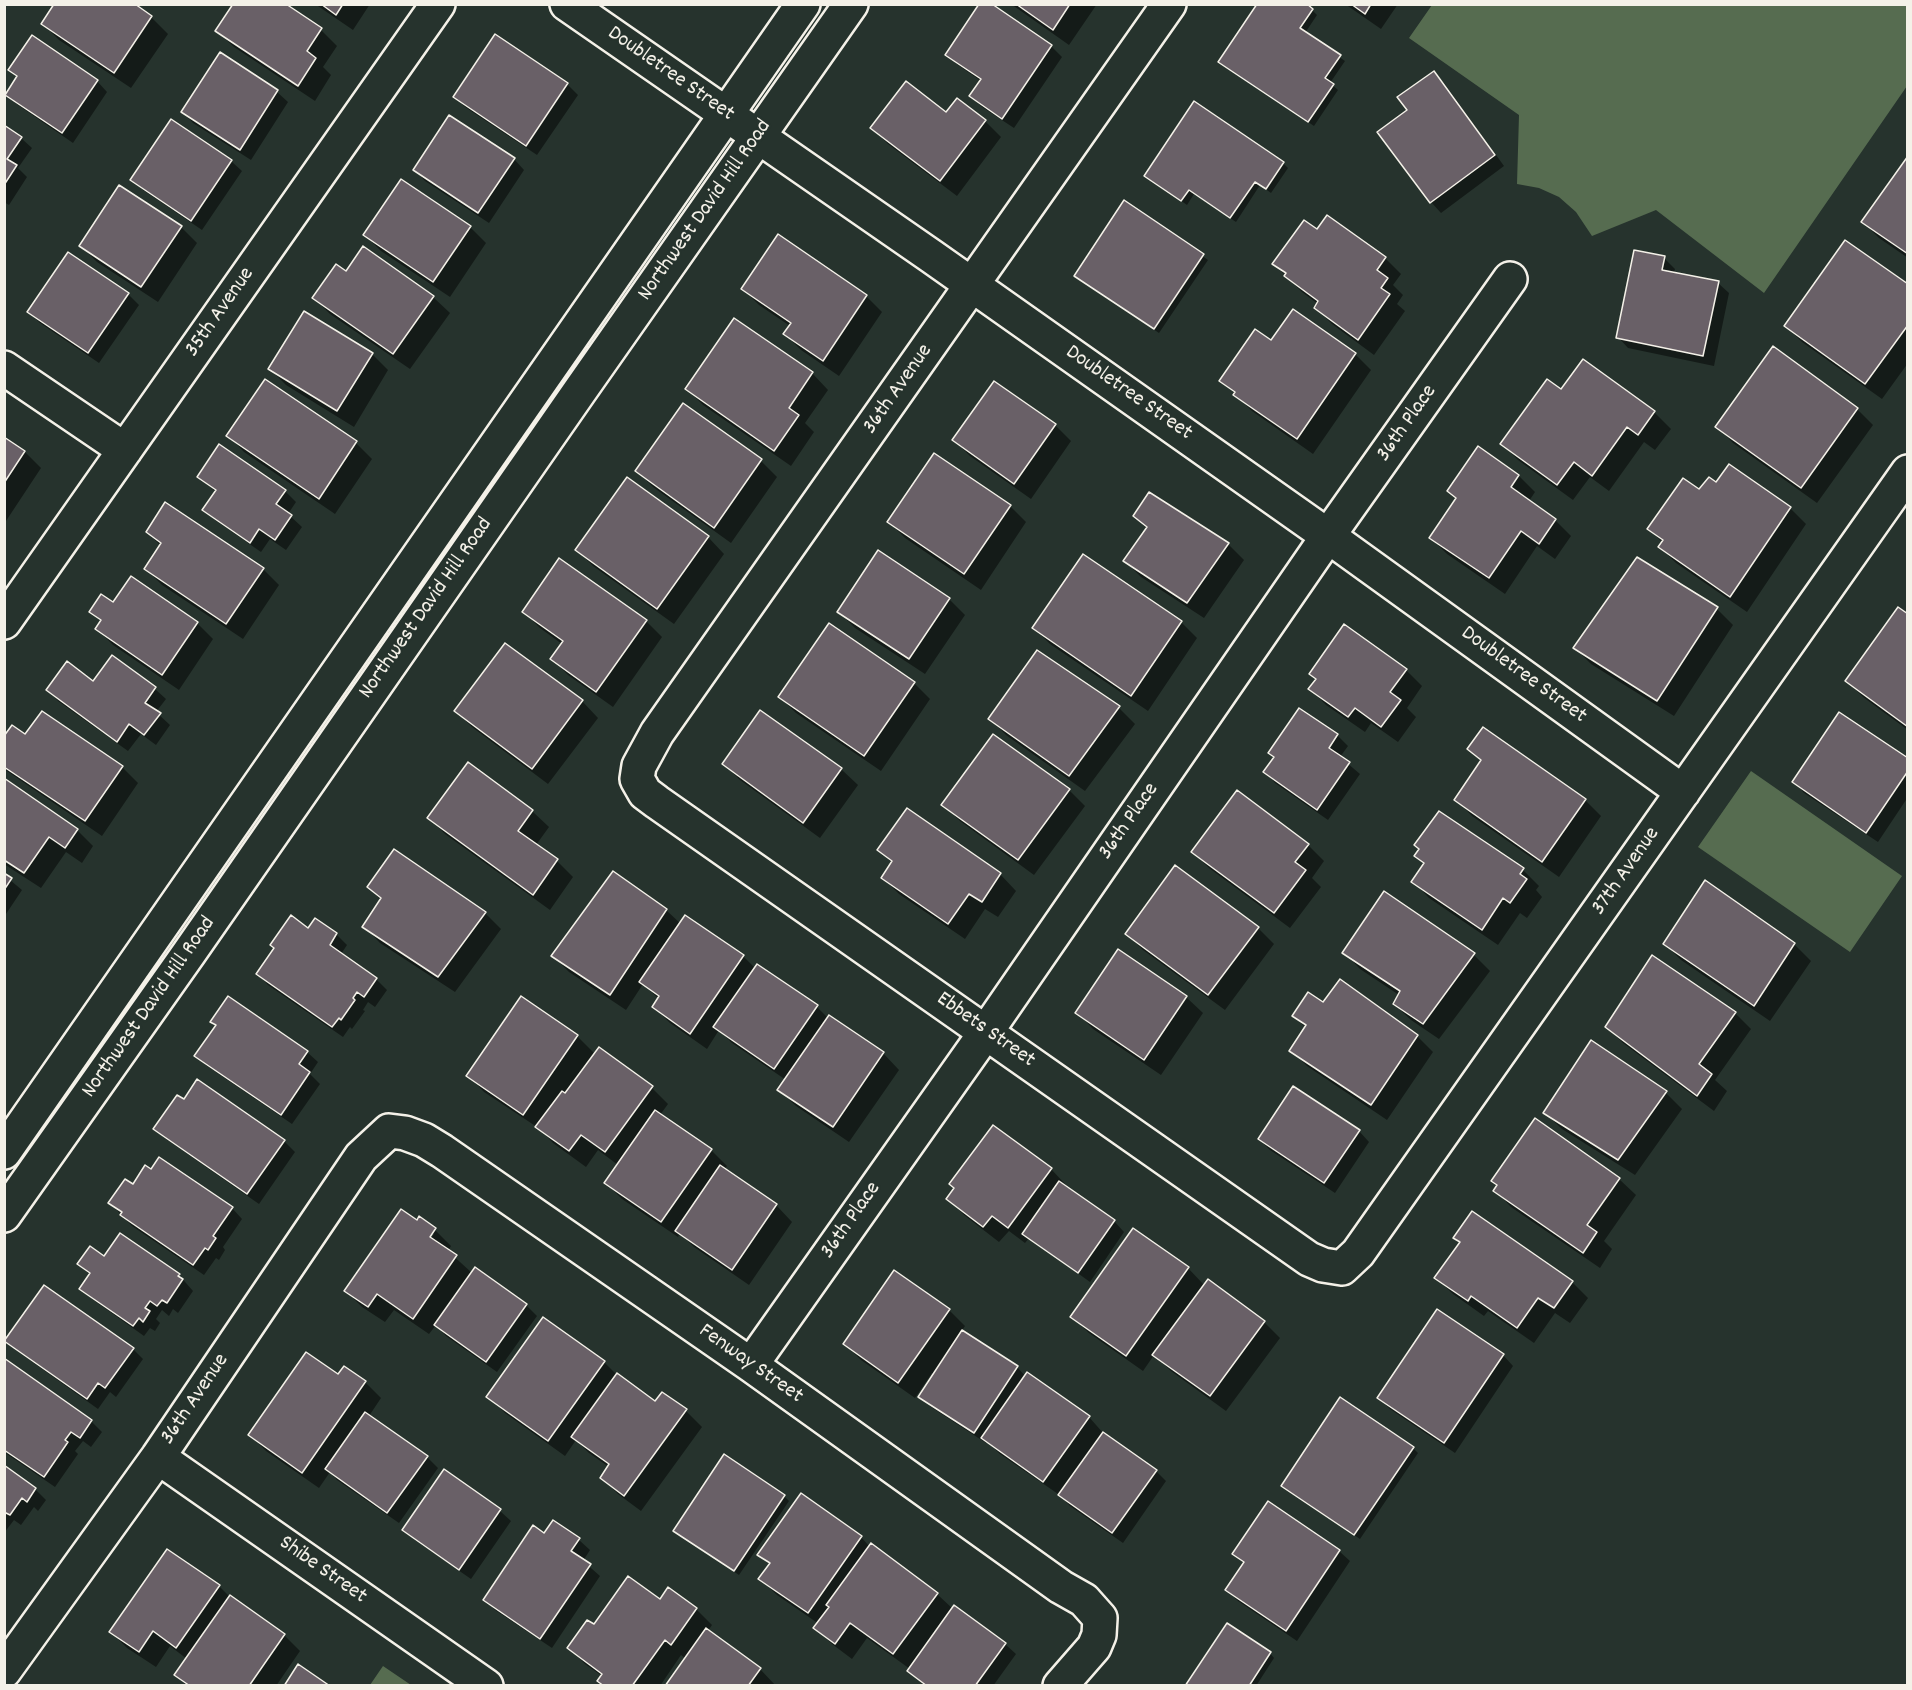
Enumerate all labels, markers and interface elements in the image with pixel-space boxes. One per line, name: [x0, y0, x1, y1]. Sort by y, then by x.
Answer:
street label: Doubletree Street: [601, 21, 739, 129]
street label: Northwest David Hill Road: [633, 115, 779, 307]
street label: 35th Avenue: [181, 263, 261, 363]
street label: 36th Avenue: [858, 340, 940, 440]
street label: Doubletree Street: [1059, 340, 1197, 448]
street label: 36th Place: [1372, 380, 1444, 468]
street label: Northwest David Hill Road: [354, 513, 500, 705]
street label: Doubletree Street: [1455, 621, 1591, 731]
street label: 36th Place: [1094, 778, 1166, 866]
street label: 37th Avenue: [1587, 823, 1667, 921]
street label: Northwest David Hill Road: [77, 912, 223, 1104]
street label: Ebbets Street: [930, 987, 1040, 1075]
street label: 36th Place: [816, 1177, 888, 1265]
street label: Fenway Street: [693, 1319, 807, 1411]
street label: 36th Avenue: [156, 1350, 236, 1450]
street label: Shibe Street: [273, 1531, 371, 1611]

